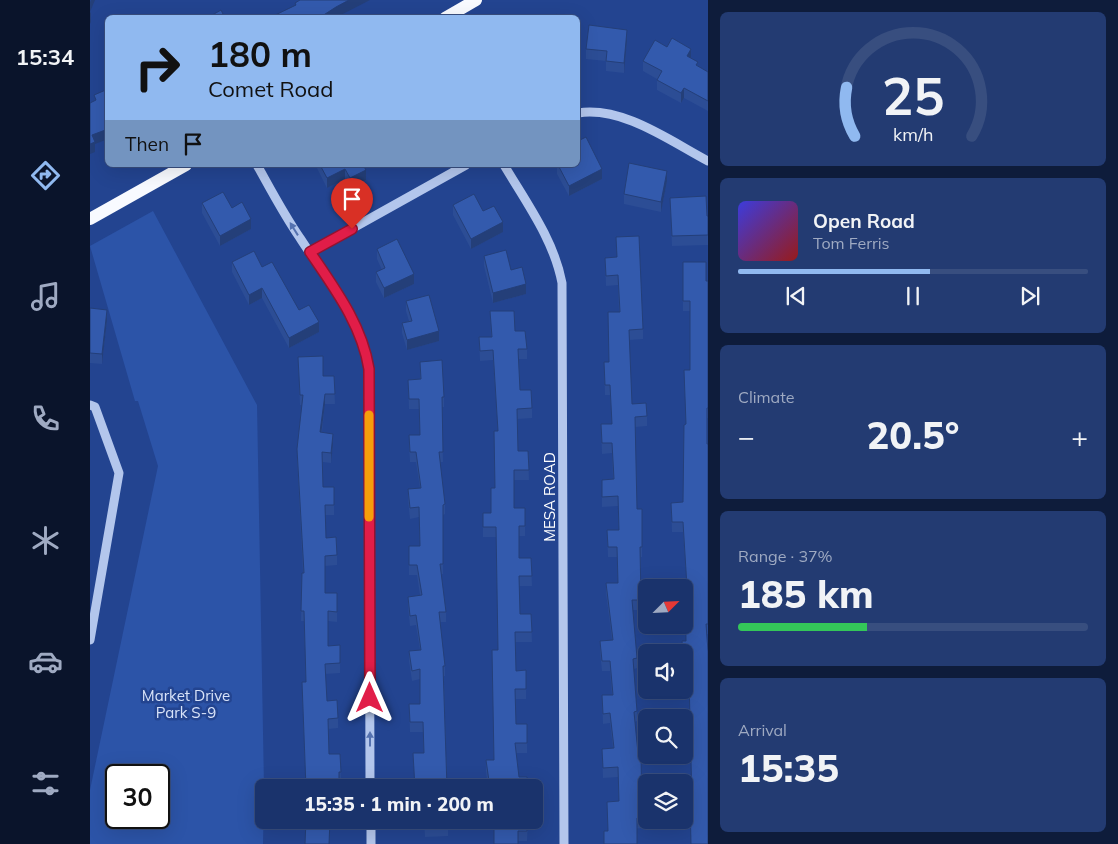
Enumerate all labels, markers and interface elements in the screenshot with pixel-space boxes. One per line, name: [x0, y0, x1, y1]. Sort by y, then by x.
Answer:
text: 180 m: [208, 32, 312, 76]
icon: right: [125, 35, 190, 100]
text: 15:34: [16, 43, 74, 71]
text: 25: [882, 63, 944, 128]
text: Comet Road: [208, 75, 334, 103]
text: km/h: [893, 123, 933, 145]
icon: arrive: [179, 130, 207, 158]
text: Then: [125, 132, 169, 156]
icon: directions: [28, 158, 63, 193]
pin: [331, 178, 373, 229]
icon: arrive: [338, 185, 366, 213]
text: Open Road: [813, 209, 915, 233]
one-way arrow: [289, 223, 299, 236]
text: Tom Ferris: [813, 233, 890, 253]
icon: music: [28, 279, 63, 314]
icon: previous: [782, 282, 810, 310]
icon: pause: [899, 282, 927, 310]
icon: next: [1016, 282, 1044, 310]
text: Climate: [738, 387, 794, 407]
icon: phone: [28, 401, 63, 436]
text: 20.5°: [867, 411, 959, 459]
text: −: [738, 419, 755, 454]
text: +: [1071, 419, 1088, 454]
street label: MESA ROAD: [540, 452, 559, 542]
icon: climate: [28, 523, 63, 558]
text: Range · 37%: [738, 546, 833, 566]
text: 185 km: [738, 570, 874, 618]
north arrow: [638, 579, 692, 634]
map controls: [638, 579, 693, 829]
icon: car: [28, 644, 63, 679]
button: sound: [638, 644, 693, 699]
position arrow: [343, 671, 395, 723]
park label: Market Drive Park S-9: [142, 686, 230, 722]
button: search: [638, 709, 693, 764]
text: Arrival: [738, 720, 787, 740]
one-way arrow: [366, 731, 374, 747]
text: 15:35: [738, 744, 839, 792]
speed limit sign: 30: [105, 764, 170, 829]
icon: filters: [28, 766, 63, 801]
button: layers: [638, 774, 693, 829]
text: 15:35 · 1 min · 200 m: [304, 792, 494, 816]

